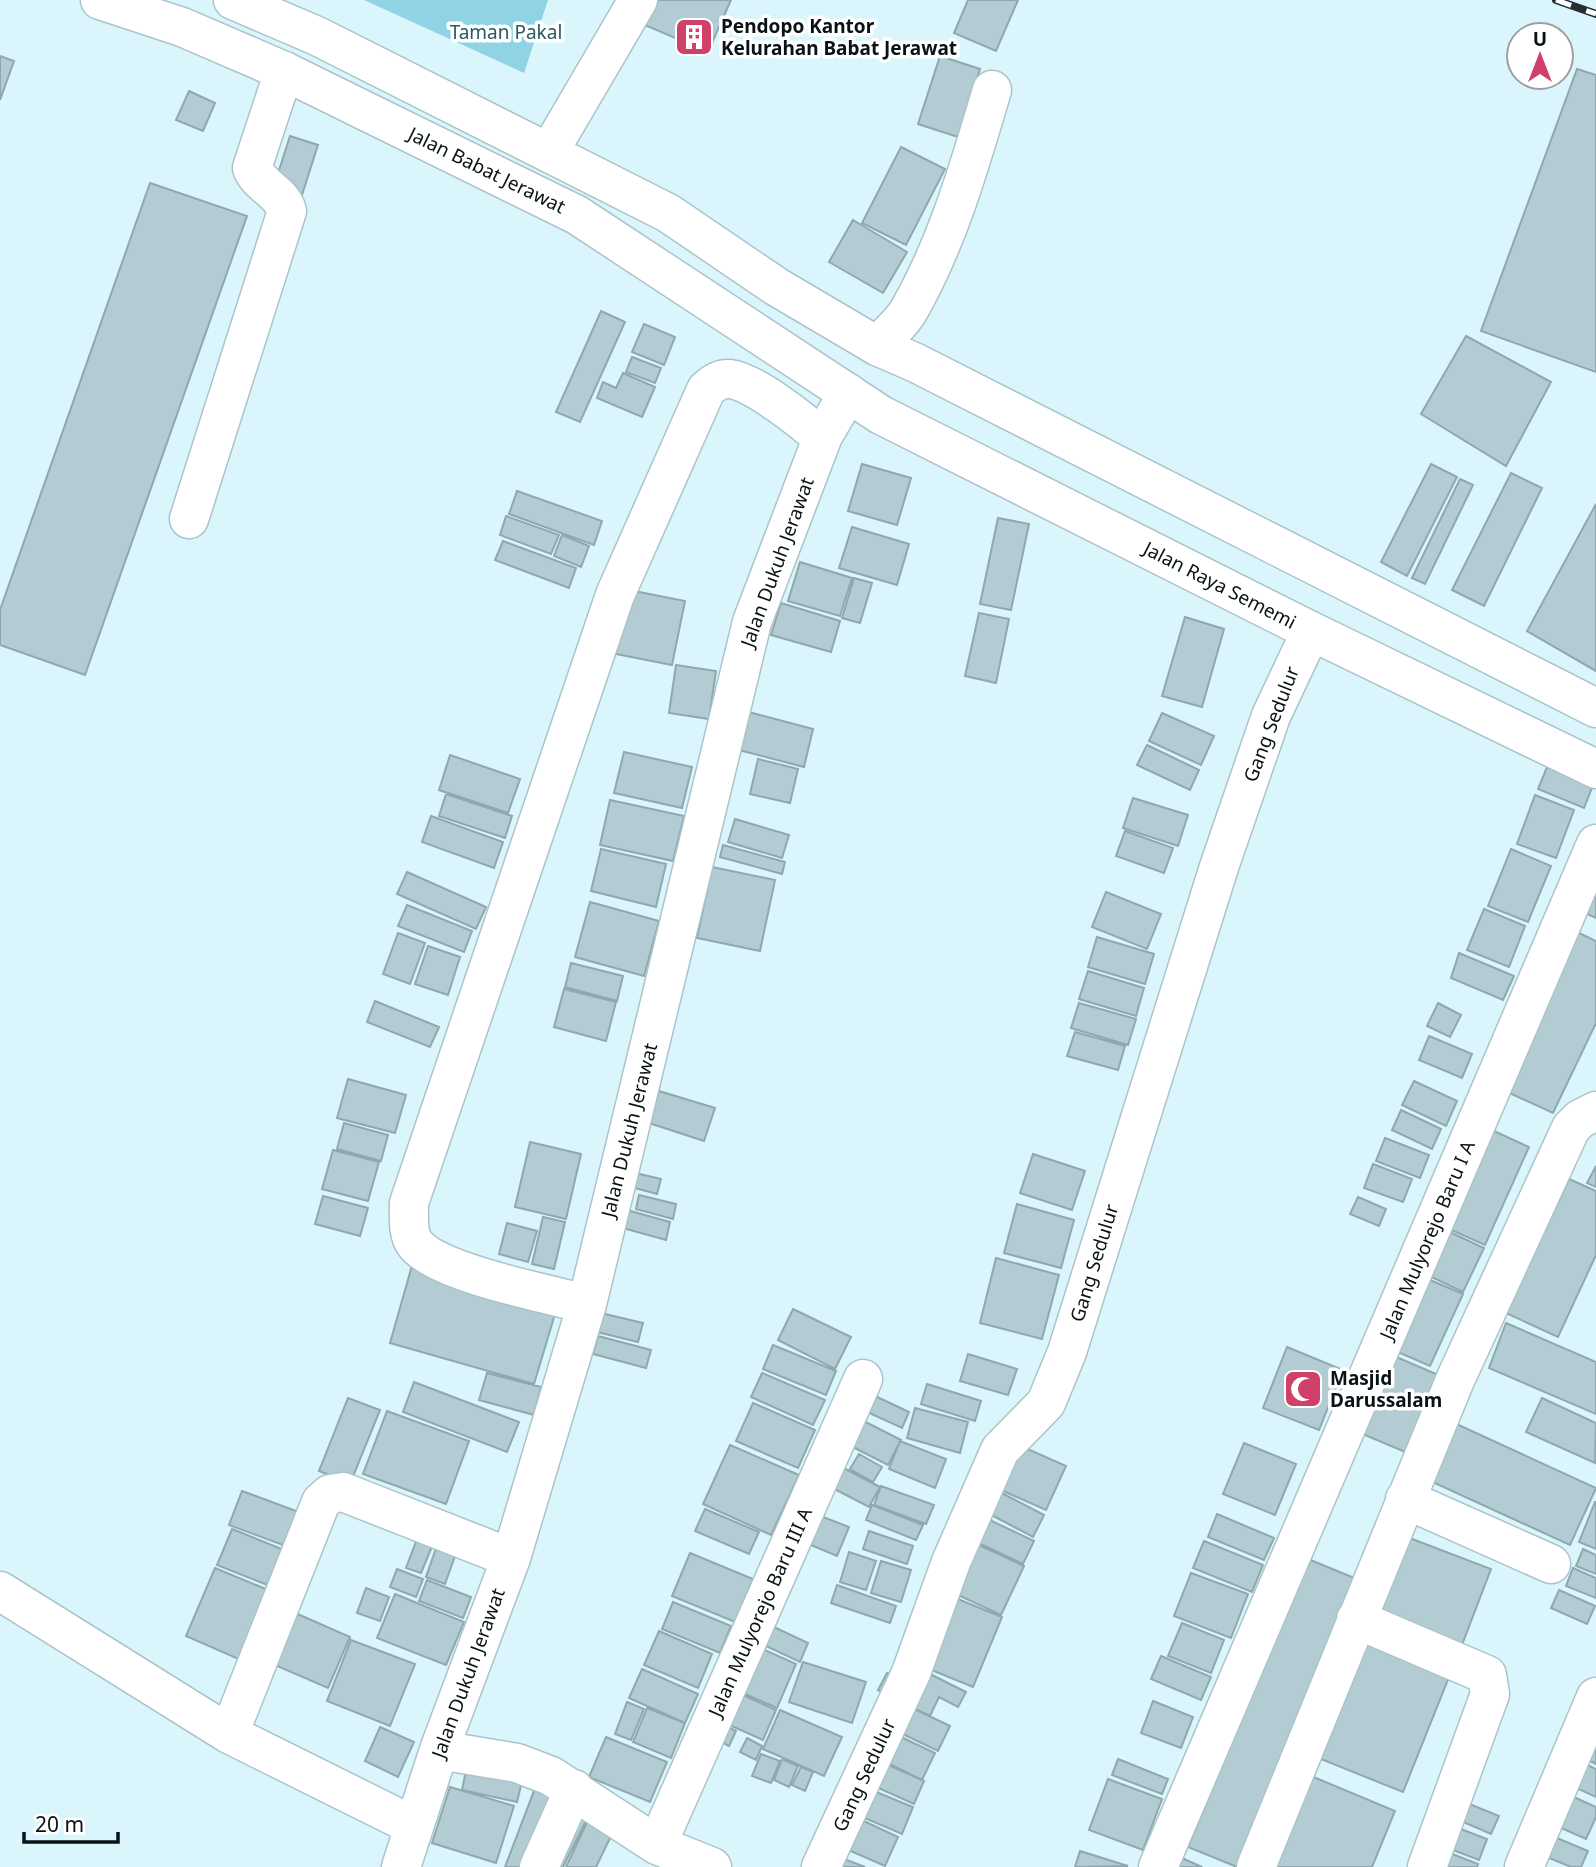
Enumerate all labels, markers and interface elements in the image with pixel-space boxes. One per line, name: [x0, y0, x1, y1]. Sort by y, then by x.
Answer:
place label: Pendopo Kantor Kelurahan Babat Jerawat: [721, 13, 957, 61]
building icon: Pendopo Kantor Kelurahan Babat Jerawat: [673, 16, 715, 58]
park label: Taman Pakal: [450, 19, 562, 45]
north arrow: [1505, 21, 1575, 91]
text: U: [1533, 26, 1547, 52]
street label: Jalan Babat Jerawat: [402, 120, 570, 219]
street label: Jalan Dukuh Jerawat: [734, 473, 820, 652]
street label: Jalan Raya Sememi: [1137, 534, 1301, 635]
street label: Gang Sedulur: [1237, 662, 1305, 786]
street label: Jalan Dukuh Jerawat: [594, 1040, 663, 1222]
street label: Jalan Mulyorejo Baru I A: [1372, 1136, 1481, 1345]
street label: Gang Sedulur: [1064, 1201, 1124, 1325]
place label: Masjid Darussalam: [1330, 1365, 1442, 1413]
mosque icon: Masjid Darussalam: [1282, 1368, 1324, 1410]
street label: Jalan Mulyorejo Baru III A: [701, 1502, 818, 1723]
street label: Jalan Dukuh Jerawat: [425, 1584, 511, 1763]
street label: Gang Sedulur: [826, 1714, 902, 1836]
scale bar: [24, 1800, 119, 1844]
text: 20 m: [35, 1810, 84, 1838]

